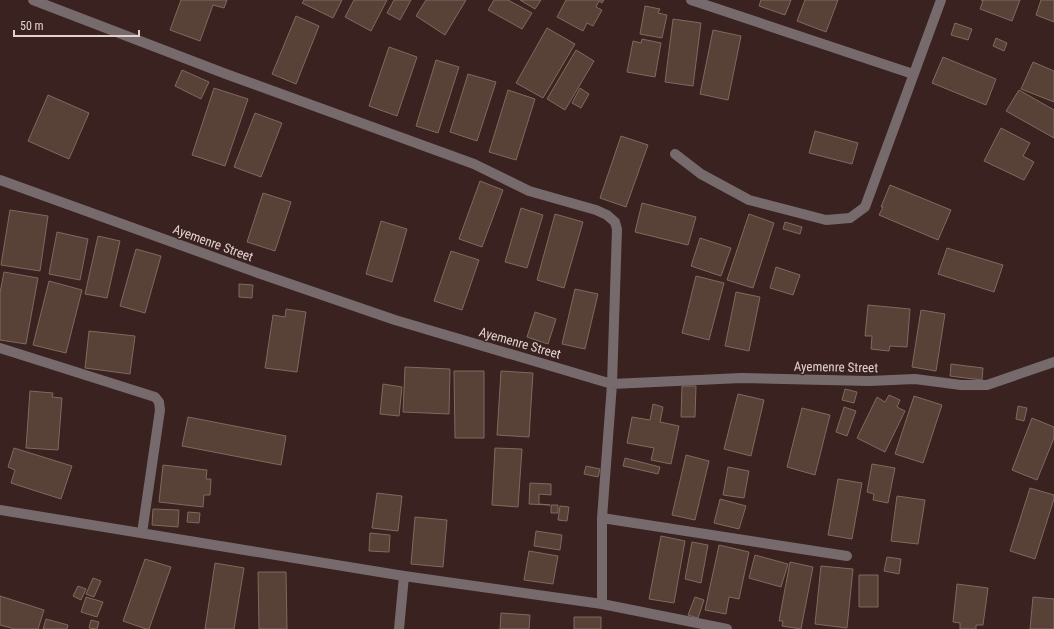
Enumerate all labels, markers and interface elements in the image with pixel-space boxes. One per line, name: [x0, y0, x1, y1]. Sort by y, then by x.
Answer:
scale bar: [14, 12, 139, 38]
text: 50 m: [20, 19, 44, 33]
street label: Ayemenre Street: [171, 222, 255, 264]
street label: Ayemenre Street: [477, 324, 563, 362]
street label: Ayemenre Street: [794, 359, 878, 375]

